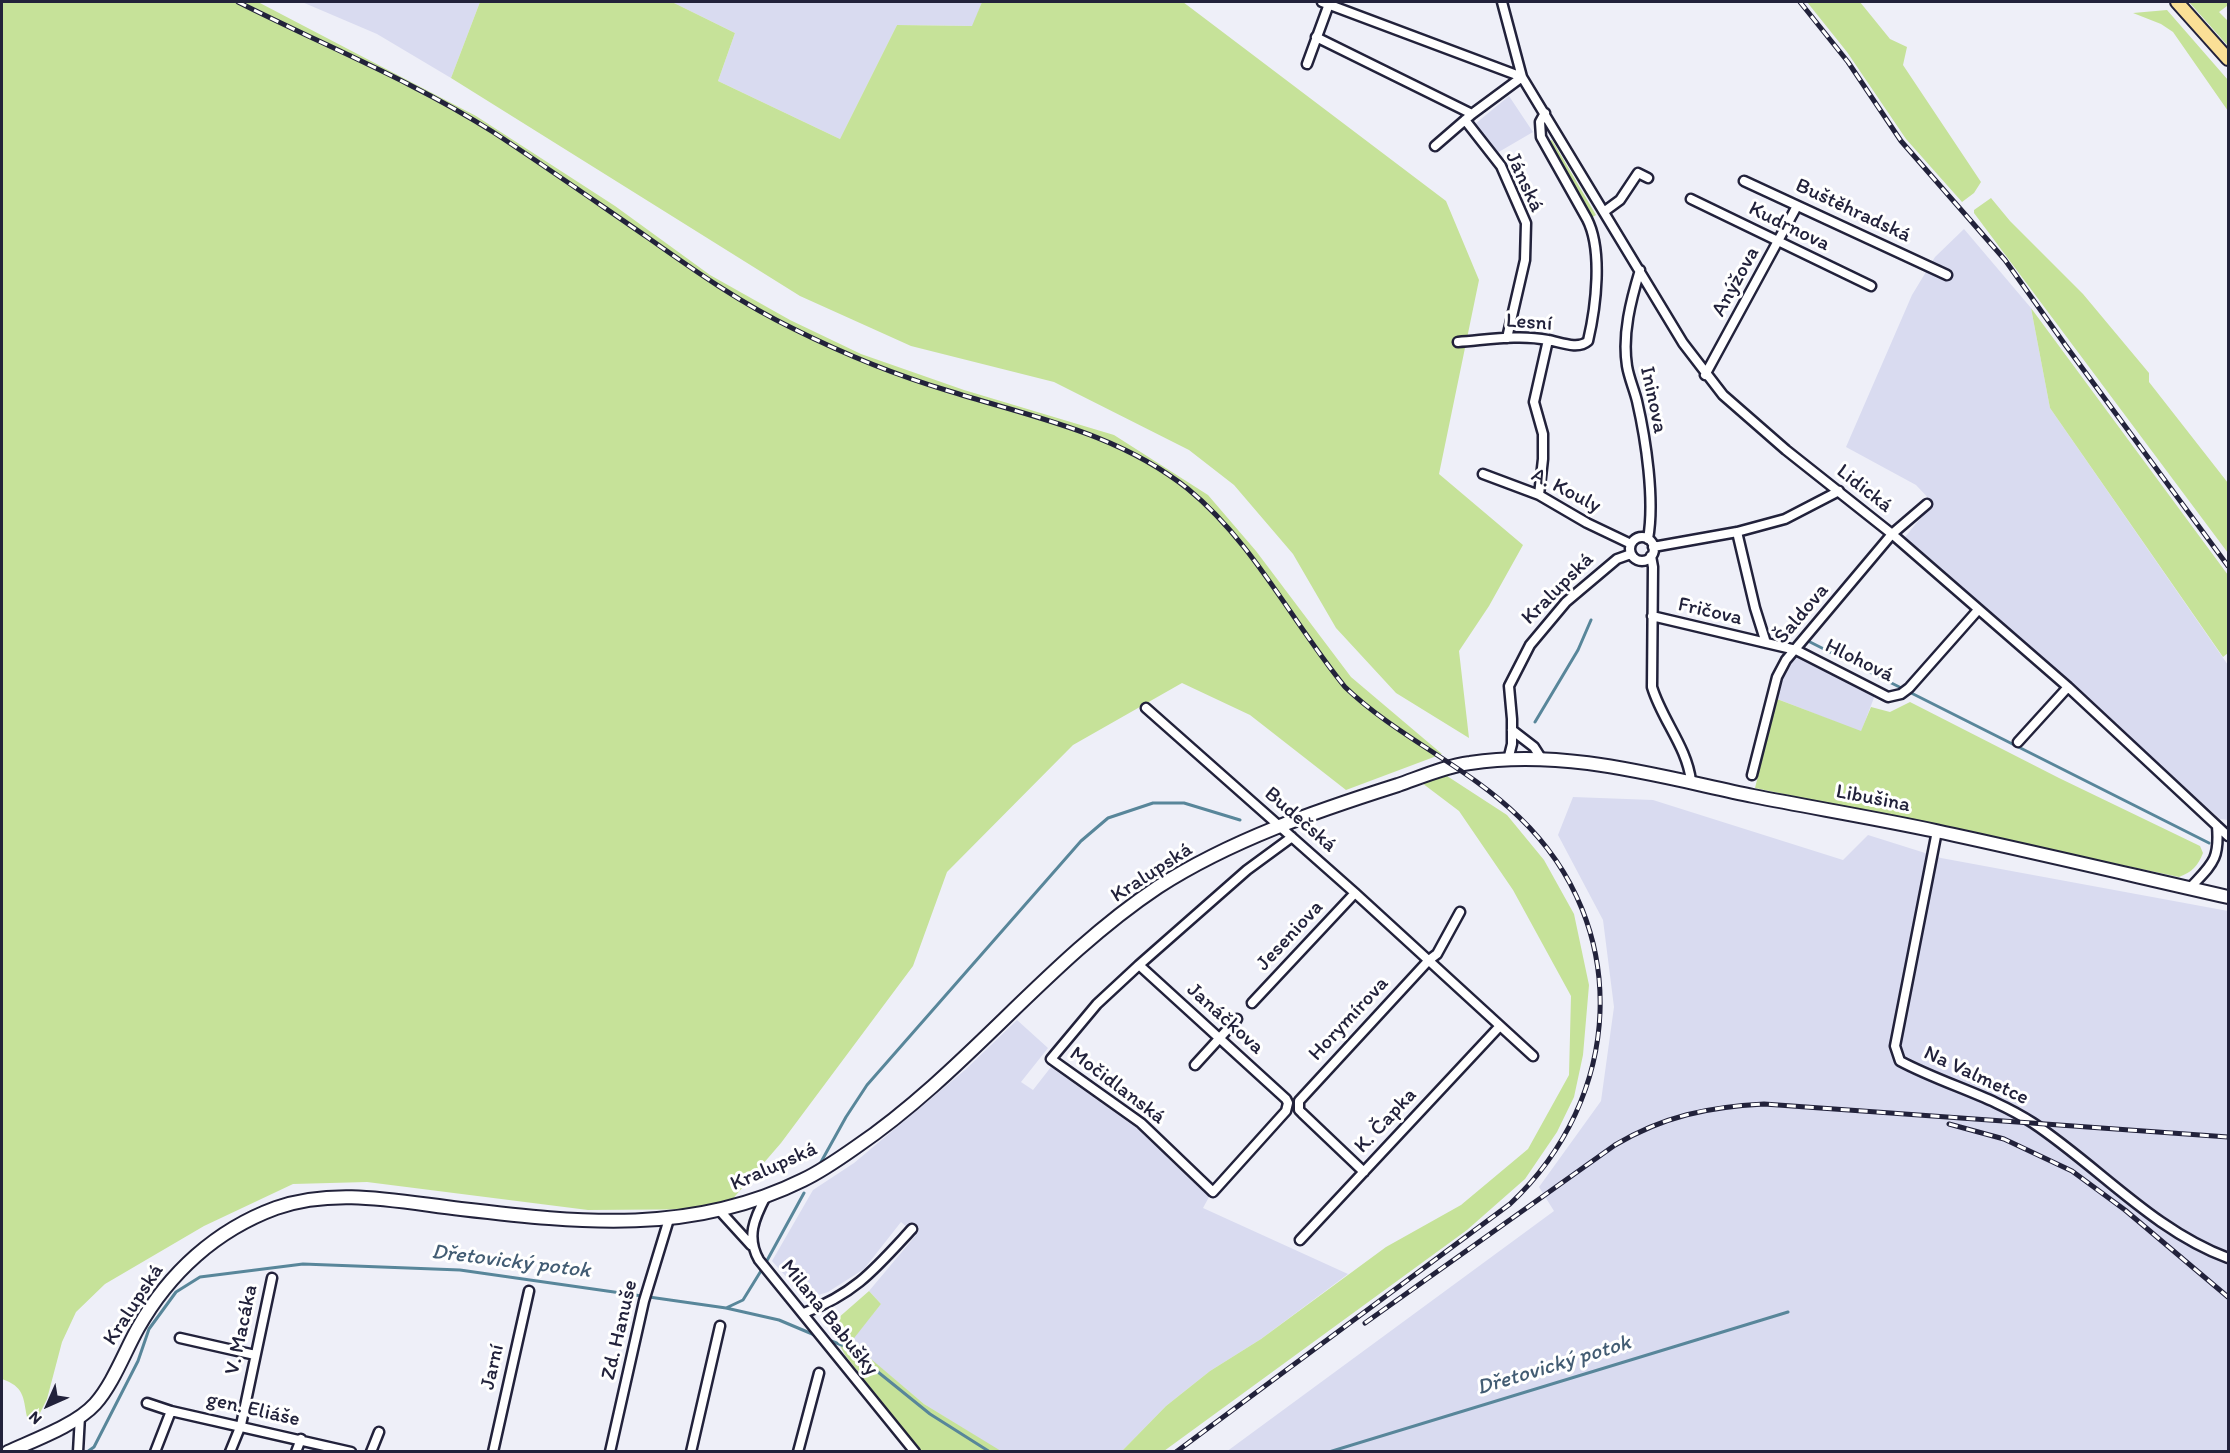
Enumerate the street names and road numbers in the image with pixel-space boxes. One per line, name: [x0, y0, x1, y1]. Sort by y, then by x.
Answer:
street label: Jánská: [1499, 148, 1549, 216]
street label: Buštěhradská: [1791, 173, 1915, 249]
street label: Kudrnova: [1744, 197, 1834, 257]
street label: Anýžova: [1707, 243, 1765, 321]
street label: Lesní: [1505, 309, 1553, 337]
street label: Ininova: [1634, 364, 1672, 436]
street label: Lidická: [1831, 459, 1897, 519]
street label: A. Kouly: [1527, 463, 1605, 519]
street label: Kralupská: [1517, 548, 1599, 630]
street label: Šaldova: [1769, 579, 1835, 649]
street label: Fričova: [1675, 592, 1745, 632]
street label: Hlohová: [1821, 634, 1897, 688]
street label: Libušina: [1834, 779, 1912, 819]
street label: Budečská: [1259, 782, 1341, 858]
street label: Kralupská: [1107, 837, 1197, 909]
street label: Jeseniova: [1251, 896, 1329, 976]
street label: Horymírova: [1304, 972, 1394, 1066]
street label: Janáčkova: [1181, 978, 1269, 1060]
street label: Na Valmetce: [1919, 1041, 2033, 1111]
street label: Močidlanská: [1064, 1042, 1170, 1130]
street label: K. Čapka: [1350, 1083, 1422, 1159]
street label: Kralupská: [727, 1137, 821, 1197]
street label: Milana Babušky: [775, 1255, 883, 1381]
street label: Kralupská: [98, 1260, 170, 1350]
street label: Zd. Hanuše: [596, 1278, 644, 1382]
street label: V. Macáka: [220, 1283, 264, 1377]
street label: Jarní: [476, 1342, 510, 1392]
street label: gen. Eliáše: [204, 1387, 302, 1433]

